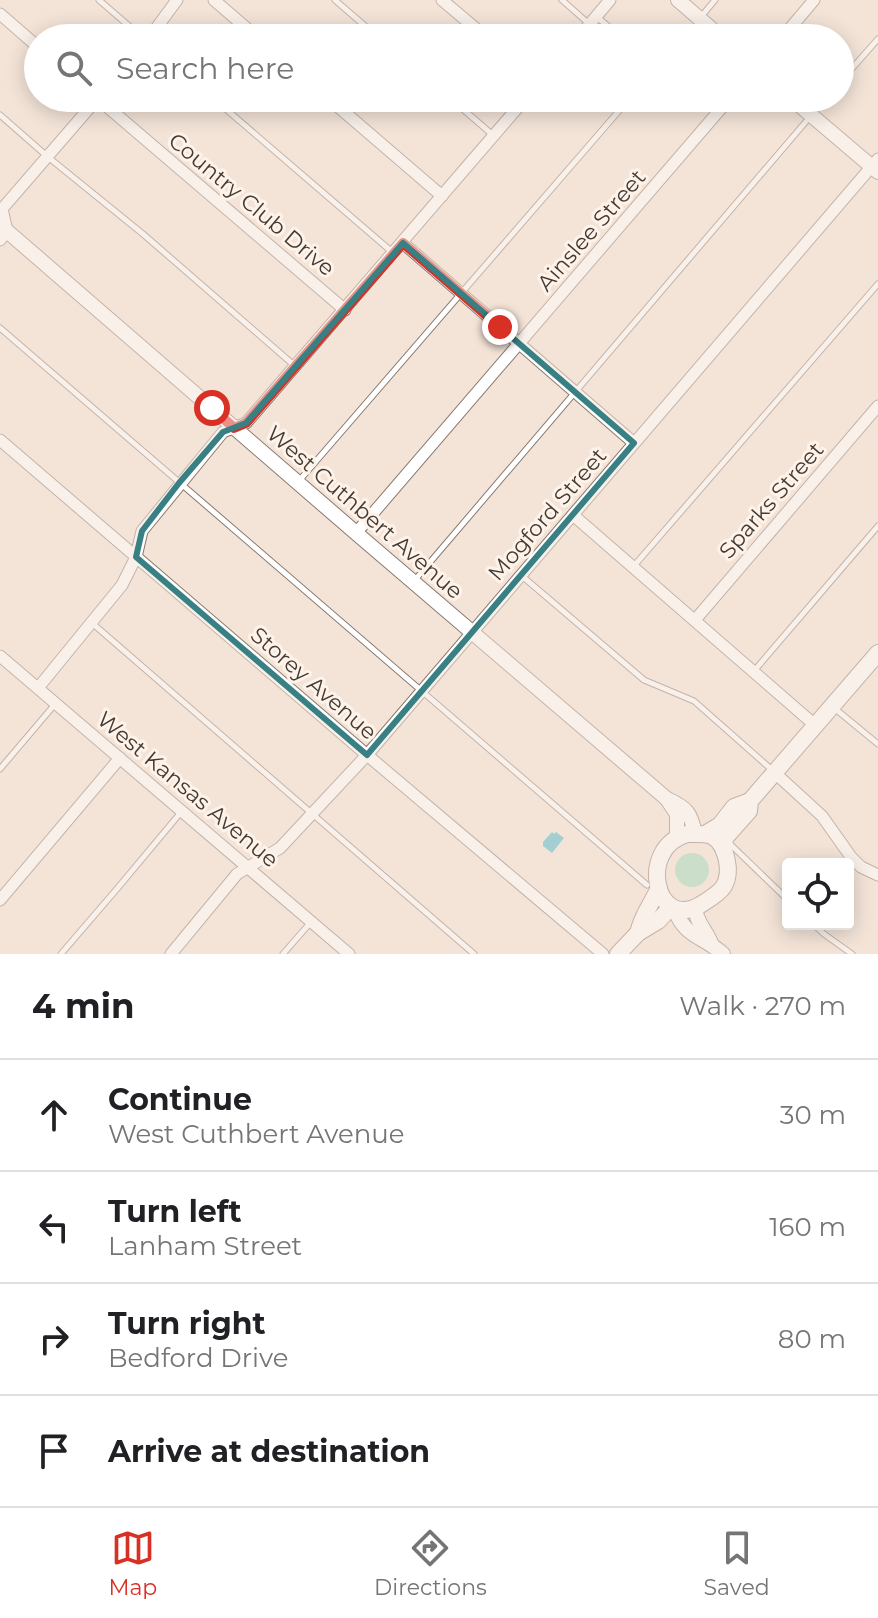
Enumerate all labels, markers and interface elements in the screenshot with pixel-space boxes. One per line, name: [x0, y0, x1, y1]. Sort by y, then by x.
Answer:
search box: [24, 24, 854, 112]
icon: search: [52, 46, 96, 90]
text: Search here: [116, 50, 294, 87]
street label: Country Club Drive: [163, 127, 340, 282]
street label: Ainslee Street: [531, 164, 651, 297]
route end: [482, 309, 518, 345]
route start: [194, 390, 230, 426]
street label: West Cuthbert Avenue: [261, 420, 468, 605]
street label: Sparks Street: [713, 436, 829, 564]
street label: Mogford Street: [483, 443, 612, 586]
street label: Storey Avenue: [245, 621, 382, 745]
street label: West Kansas Avenue: [92, 706, 284, 873]
map controls: [782, 858, 854, 930]
button: locate: [782, 858, 854, 930]
text: 4 min: [32, 985, 134, 1027]
text: Walk · 270 m: [679, 990, 846, 1022]
text: Continue: [108, 1081, 252, 1118]
icon: ahead: [32, 1093, 76, 1137]
text: 30 m: [780, 1099, 846, 1131]
text: West Cuthbert Avenue: [108, 1118, 404, 1150]
text: Turn left: [108, 1193, 241, 1230]
icon: left: [32, 1205, 76, 1249]
text: 160 m: [769, 1211, 846, 1243]
text: Lanham Street: [108, 1230, 302, 1262]
text: Turn right: [108, 1305, 265, 1342]
icon: right: [32, 1317, 76, 1361]
text: 80 m: [778, 1323, 846, 1355]
text: Bedford Drive: [108, 1342, 288, 1374]
icon: arrive: [32, 1429, 76, 1473]
text: Arrive at destination: [108, 1433, 430, 1470]
tab: Map: [108, 1526, 157, 1601]
tab: Directions: [374, 1526, 487, 1601]
tab: Saved: [704, 1526, 770, 1601]

